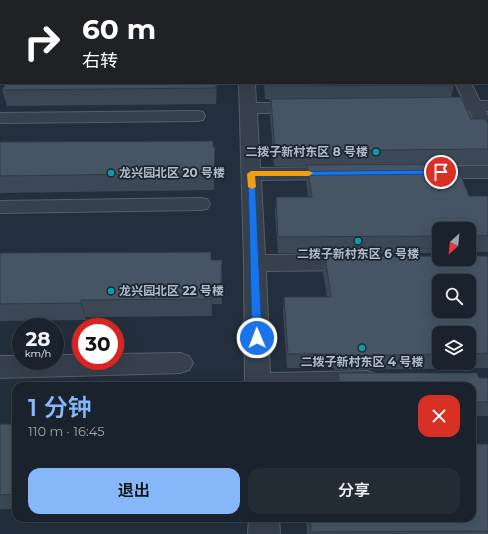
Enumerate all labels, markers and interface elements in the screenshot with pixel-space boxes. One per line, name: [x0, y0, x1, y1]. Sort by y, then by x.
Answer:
text: 60 m: [82, 12, 156, 46]
icon: right: [16, 16, 68, 68]
text: 右转: [82, 50, 118, 72]
place label: 二拨子新村东区 8 号楼: [245, 144, 368, 159]
marker: 二拨子新村东区 8 号楼: [371, 147, 381, 157]
pin: [424, 155, 458, 189]
icon: arrive: [430, 161, 452, 183]
place label: 龙兴园北区 20 号楼: [119, 165, 225, 180]
marker: 龙兴园北区 20 号楼: [106, 168, 116, 178]
north arrow: [432, 222, 476, 266]
map controls: [432, 222, 476, 370]
marker: 二拨子新村东区 6 号楼: [353, 236, 363, 246]
place label: 二拨子新村东区 6 号楼: [297, 246, 419, 261]
button: search: [432, 274, 476, 318]
place label: 龙兴园北区 22 号楼: [119, 283, 224, 298]
marker: 龙兴园北区 22 号楼: [106, 286, 116, 296]
position arrow: [236, 317, 278, 359]
speed limit sign: 30: [72, 318, 124, 370]
button: layers: [432, 326, 476, 370]
text: 28: [26, 327, 51, 351]
marker: 二拨子新村东区 4 号楼: [357, 343, 367, 353]
text: km/h: [25, 347, 51, 360]
place label: 二拨子新村东区 4 号楼: [300, 354, 424, 369]
text: 1 分钟: [28, 393, 92, 422]
button: close: [418, 395, 460, 437]
text: 110 m · 16:45: [28, 423, 105, 439]
button: 退出: [28, 468, 240, 514]
button: 分享: [248, 468, 460, 514]

